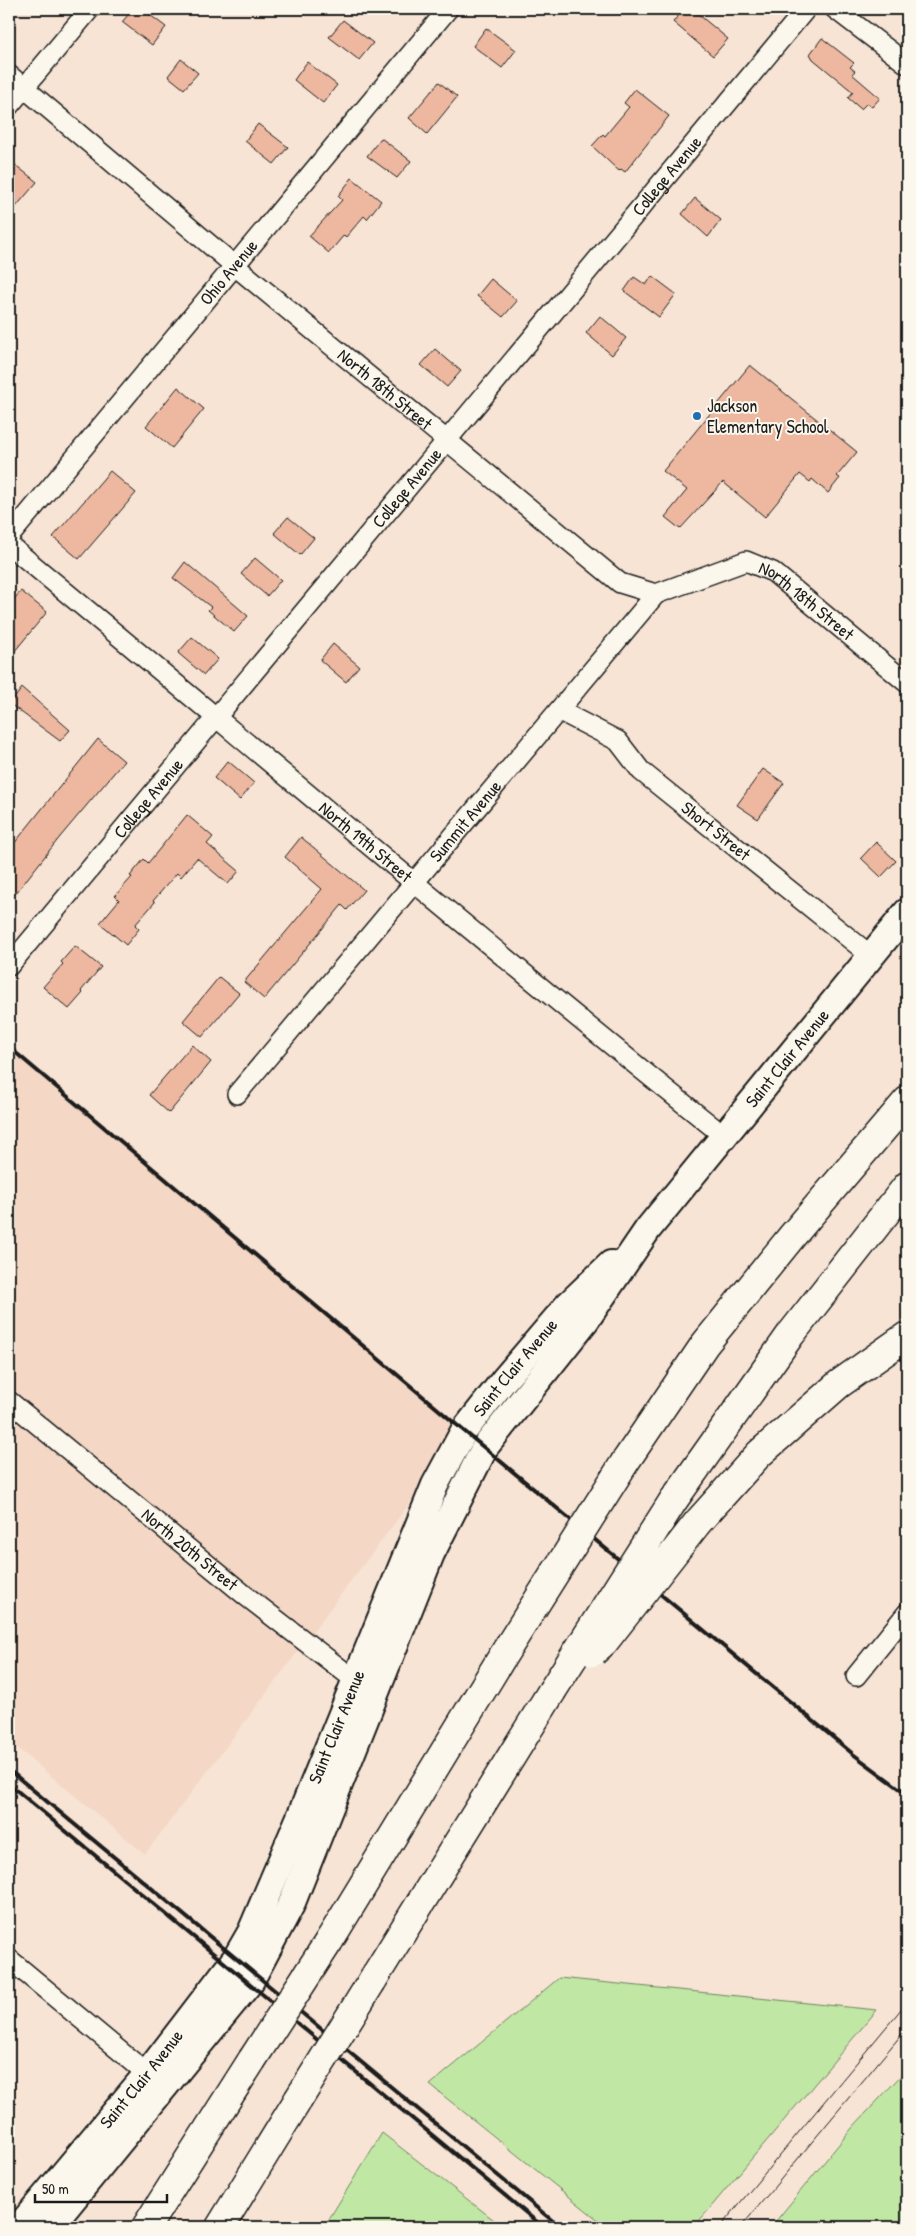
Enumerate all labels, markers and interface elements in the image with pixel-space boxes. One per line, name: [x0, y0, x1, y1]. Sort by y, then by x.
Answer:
street label: College Avenue: [626, 130, 707, 221]
street label: Ohio Avenue: [194, 234, 263, 310]
street label: North 18th Street: [332, 343, 438, 436]
place label: Jackson Elementary School: [707, 393, 829, 439]
marker: Jackson Elementary School: [691, 410, 703, 422]
street label: College Avenue: [366, 442, 447, 533]
street label: North 18th Street: [755, 555, 860, 647]
street label: College Avenue: [107, 753, 189, 843]
street label: Summit Avenue: [424, 774, 507, 867]
street label: North 19th Street: [314, 795, 418, 888]
street label: Short Street: [676, 795, 757, 867]
street label: Saint Clair Avenue: [739, 1003, 835, 1113]
street label: Saint Clair Avenue: [467, 1313, 563, 1422]
street label: North 20th Street: [136, 1502, 244, 1597]
street label: Saint Clair Avenue: [302, 1666, 370, 1787]
street label: Saint Clair Avenue: [94, 2024, 189, 2134]
scale bar: [35, 2171, 168, 2203]
text: 50 m: [42, 2178, 69, 2199]

